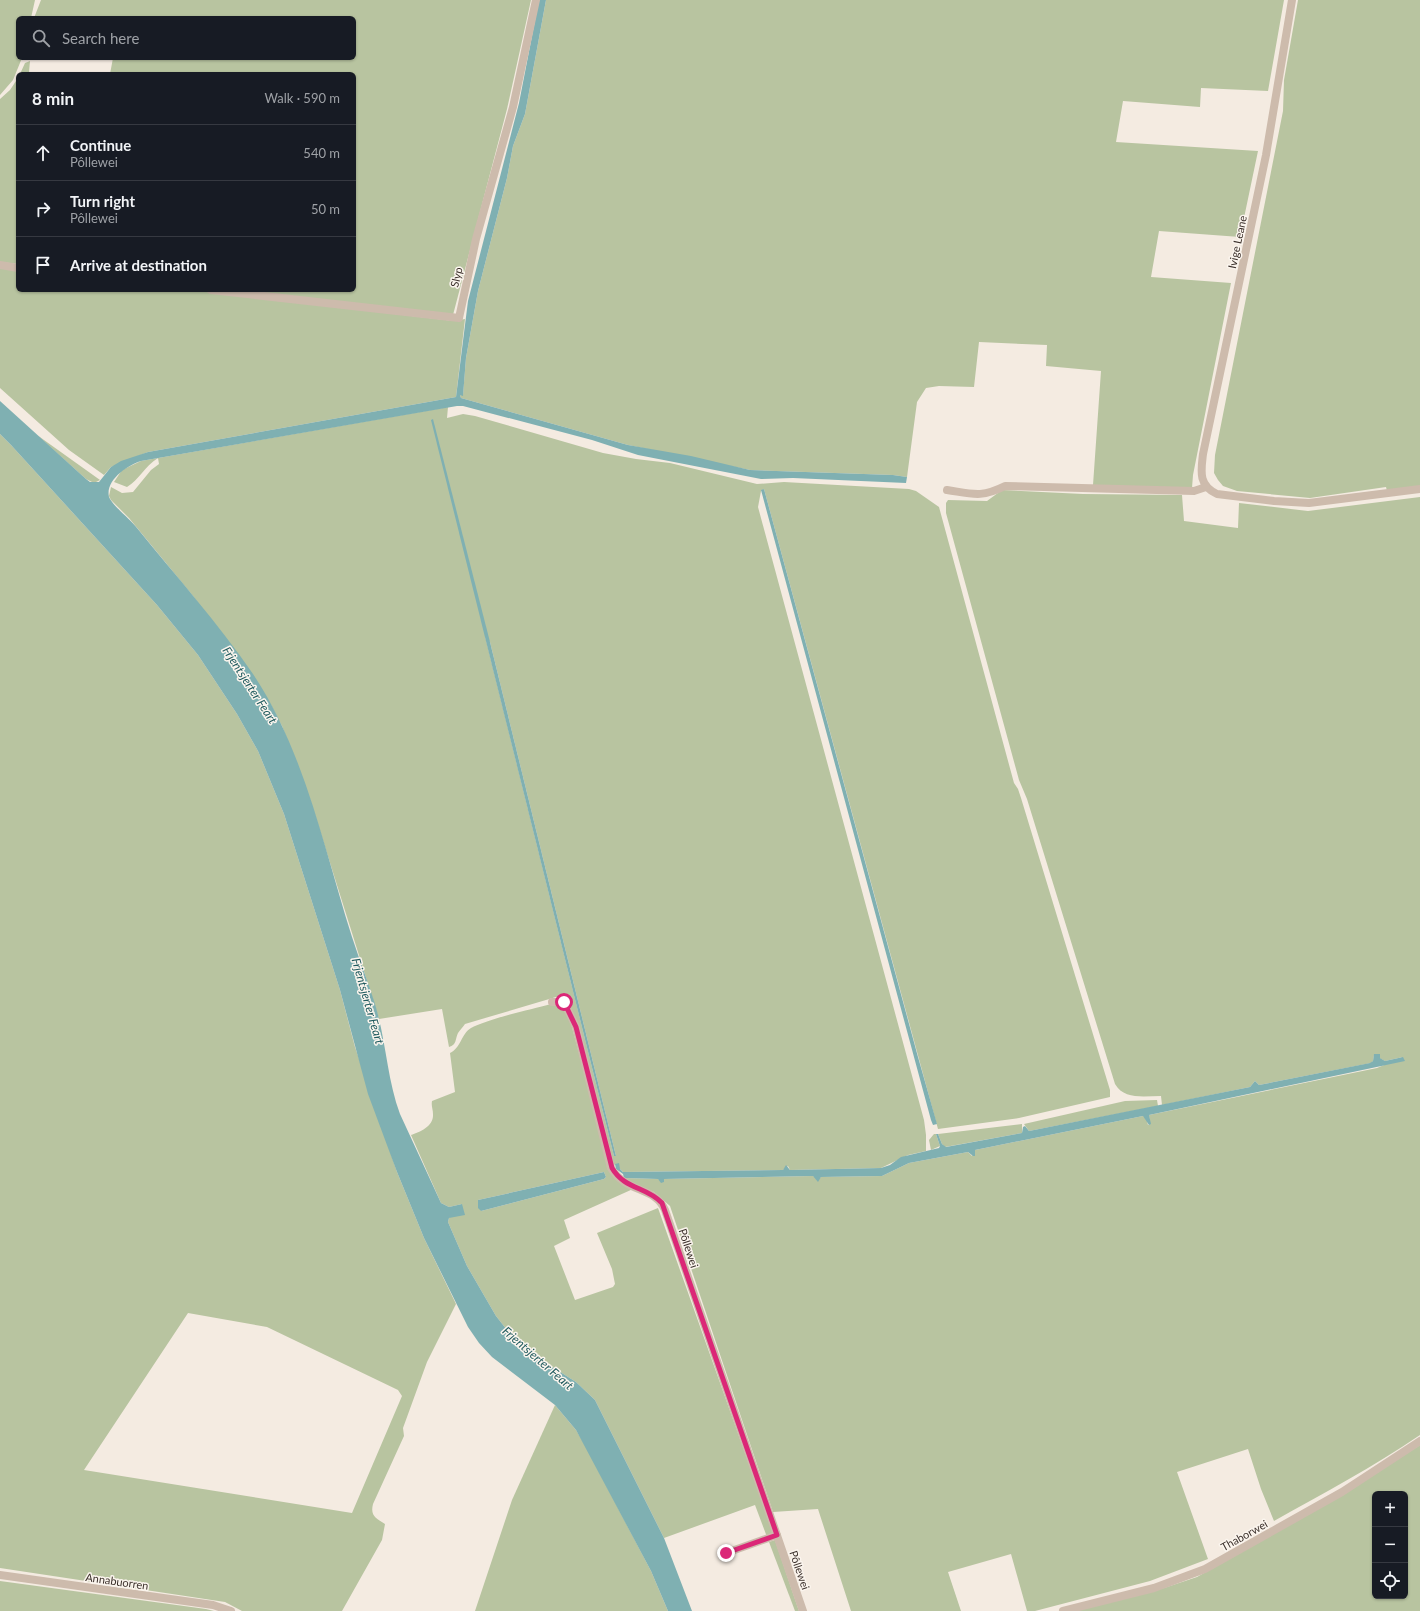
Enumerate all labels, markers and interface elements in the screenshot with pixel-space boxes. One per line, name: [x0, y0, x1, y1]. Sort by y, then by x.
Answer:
search box: [16, 16, 356, 60]
icon: search: [30, 27, 52, 49]
text: Search here: [62, 29, 139, 47]
text: 8 min: [32, 88, 74, 109]
text: Walk · 590 m: [264, 90, 340, 106]
text: Continue: [70, 136, 131, 154]
icon: ahead: [32, 142, 54, 164]
text: 540 m: [303, 145, 340, 161]
text: Pôllewei: [70, 154, 118, 170]
text: Turn right: [70, 192, 135, 210]
icon: right: [32, 198, 54, 220]
text: 50 m: [311, 201, 340, 217]
text: Pôllewei: [70, 210, 118, 226]
street label: Ivige Leane: [1225, 214, 1249, 270]
icon: arrive: [32, 254, 54, 276]
text: Arrive at destination: [70, 256, 207, 274]
street label: Slyp: [447, 266, 465, 288]
water label: Frjentsjerter Feart: [219, 644, 281, 727]
water label: Frjentsjerter Feart: [349, 956, 388, 1047]
route start: [555, 993, 573, 1011]
street label: Pôllewei: [677, 1227, 702, 1270]
water label: Frjentsjerter Feart: [500, 1323, 577, 1393]
map controls: [1372, 1491, 1408, 1599]
button: +: [1372, 1491, 1408, 1527]
street label: Thaborwei: [1218, 1517, 1270, 1553]
button: −: [1372, 1527, 1408, 1563]
route end: [717, 1544, 735, 1562]
street label: Pôllewei: [787, 1549, 813, 1592]
button: locate: [1372, 1563, 1408, 1599]
street label: Annabuorren: [85, 1570, 149, 1592]

